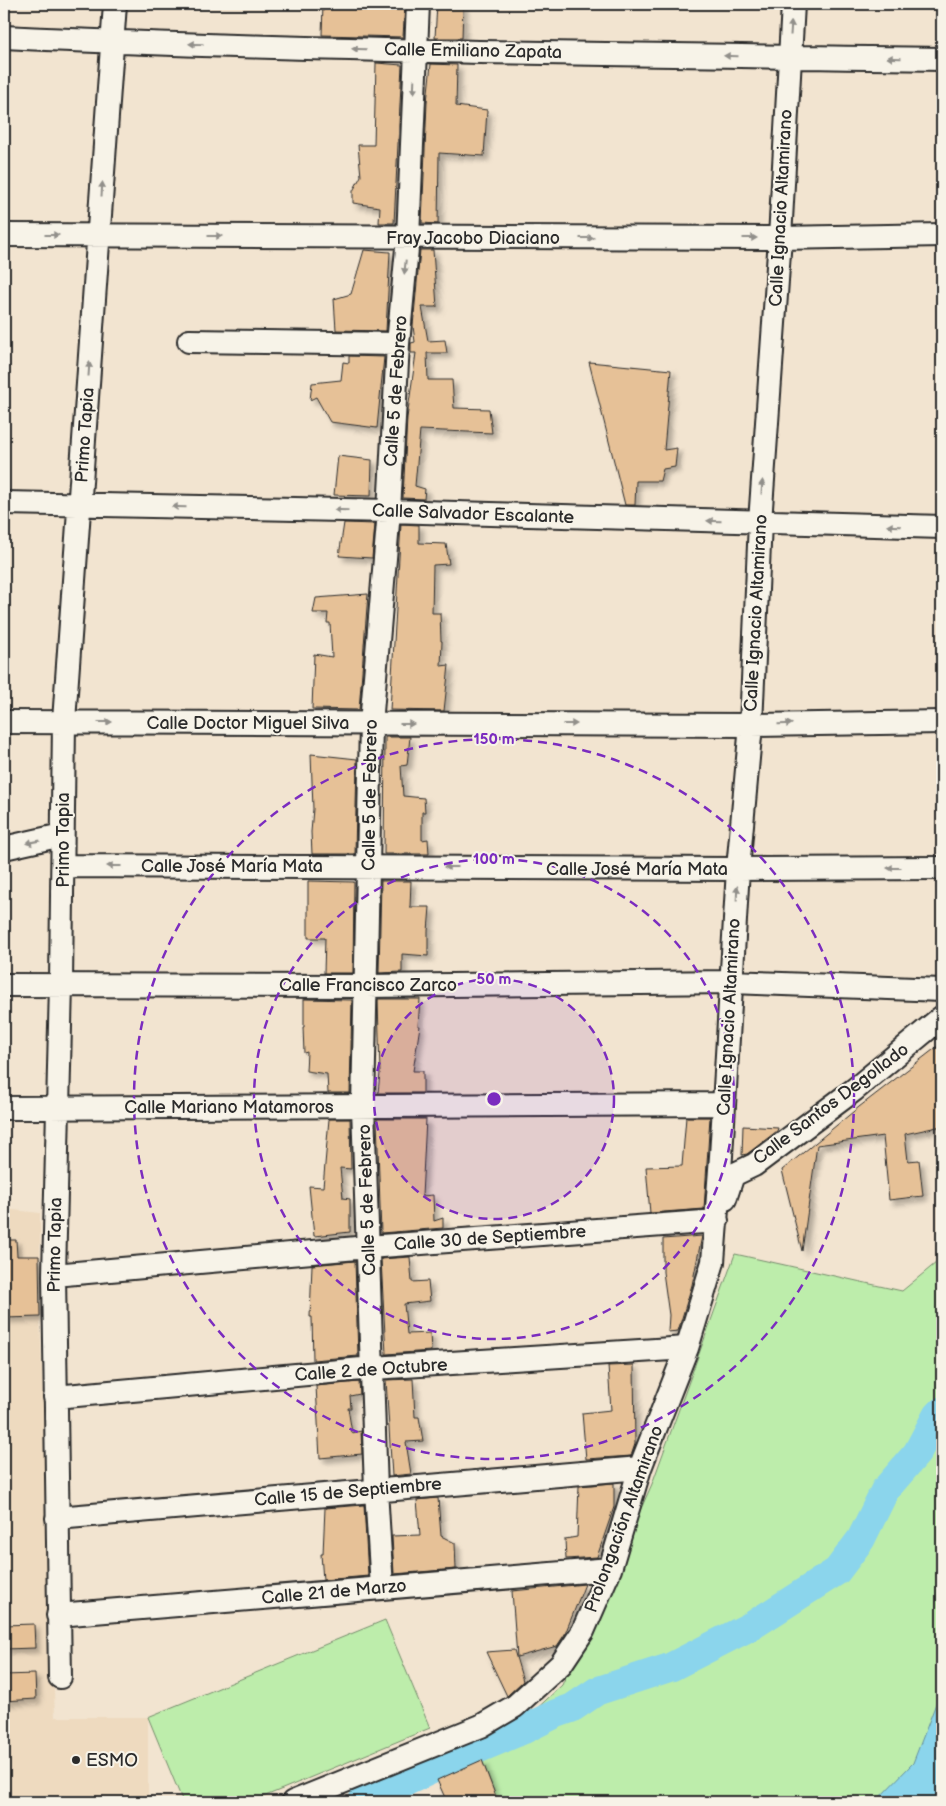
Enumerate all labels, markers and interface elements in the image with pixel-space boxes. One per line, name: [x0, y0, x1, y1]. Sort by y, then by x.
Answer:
one-way arrow: [788, 19, 796, 35]
street label: Calle Emiliano Zapata: [384, 39, 562, 63]
one-way arrow: [188, 40, 204, 48]
one-way arrow: [350, 45, 366, 53]
one-way arrow: [723, 52, 739, 60]
one-way arrow: [885, 54, 901, 62]
one-way arrow: [410, 80, 418, 96]
street label: Calle Ignacio Altamirano: [765, 109, 797, 307]
one-way arrow: [98, 181, 106, 197]
street label: Fray Jacobo Diaciano: [386, 228, 560, 249]
one-way arrow: [45, 231, 61, 239]
one-way arrow: [207, 232, 223, 240]
one-way arrow: [580, 234, 596, 242]
one-way arrow: [742, 234, 758, 242]
one-way arrow: [401, 259, 409, 275]
street label: Calle 5 de Febrero: [380, 315, 412, 467]
one-way arrow: [86, 361, 94, 377]
street label: Primo Tapia: [71, 387, 99, 483]
one-way arrow: [759, 478, 767, 494]
street label: Calle Salvador Escalante: [372, 500, 575, 528]
one-way arrow: [171, 503, 187, 511]
one-way arrow: [333, 506, 349, 514]
street label: Calle Ignacio Altamirano: [740, 514, 772, 712]
one-way arrow: [705, 517, 721, 525]
one-way arrow: [885, 521, 901, 529]
street label: Calle Doctor Miguel Silva: [147, 713, 349, 734]
one-way arrow: [97, 718, 113, 726]
street label: Calle 5 de Febrero: [358, 719, 382, 871]
one-way arrow: [400, 720, 416, 728]
one-way arrow: [562, 720, 578, 728]
one-way arrow: [777, 720, 793, 728]
text: 150 m: [473, 730, 515, 749]
street label: Primo Tapia: [53, 792, 74, 888]
one-way arrow: [25, 838, 41, 846]
text: 100 m: [473, 850, 515, 869]
street label: Calle José María Mata: [141, 856, 323, 877]
street label: Calle José María Mata: [546, 859, 728, 880]
one-way arrow: [105, 862, 121, 870]
one-way arrow: [443, 863, 459, 871]
one-way arrow: [885, 864, 901, 872]
one-way arrow: [733, 885, 741, 901]
street label: Calle Ignacio Altamirano: [713, 918, 745, 1116]
text: 50 m: [477, 970, 512, 989]
street label: Calle Francisco Zarco: [279, 975, 457, 996]
street label: Calle Santos Degollado: [749, 1039, 913, 1169]
centre of rings: [485, 1090, 503, 1108]
street label: Calle Mariano Matamoros: [124, 1097, 334, 1118]
street label: Calle 5 de Febrero: [354, 1124, 380, 1276]
street label: Primo Tapia: [44, 1197, 66, 1293]
street label: Calle 30 de Septiembre: [393, 1221, 587, 1255]
street label: Calle 2 de Octubre: [294, 1354, 448, 1386]
street label: Prolongación Altamirano: [580, 1423, 668, 1615]
street label: Calle 15 de Septiembre: [253, 1473, 443, 1511]
street label: Calle 21 de Marzo: [261, 1575, 407, 1609]
place label: ESMO: [86, 1750, 138, 1771]
marker: ESMO: [70, 1754, 82, 1766]

